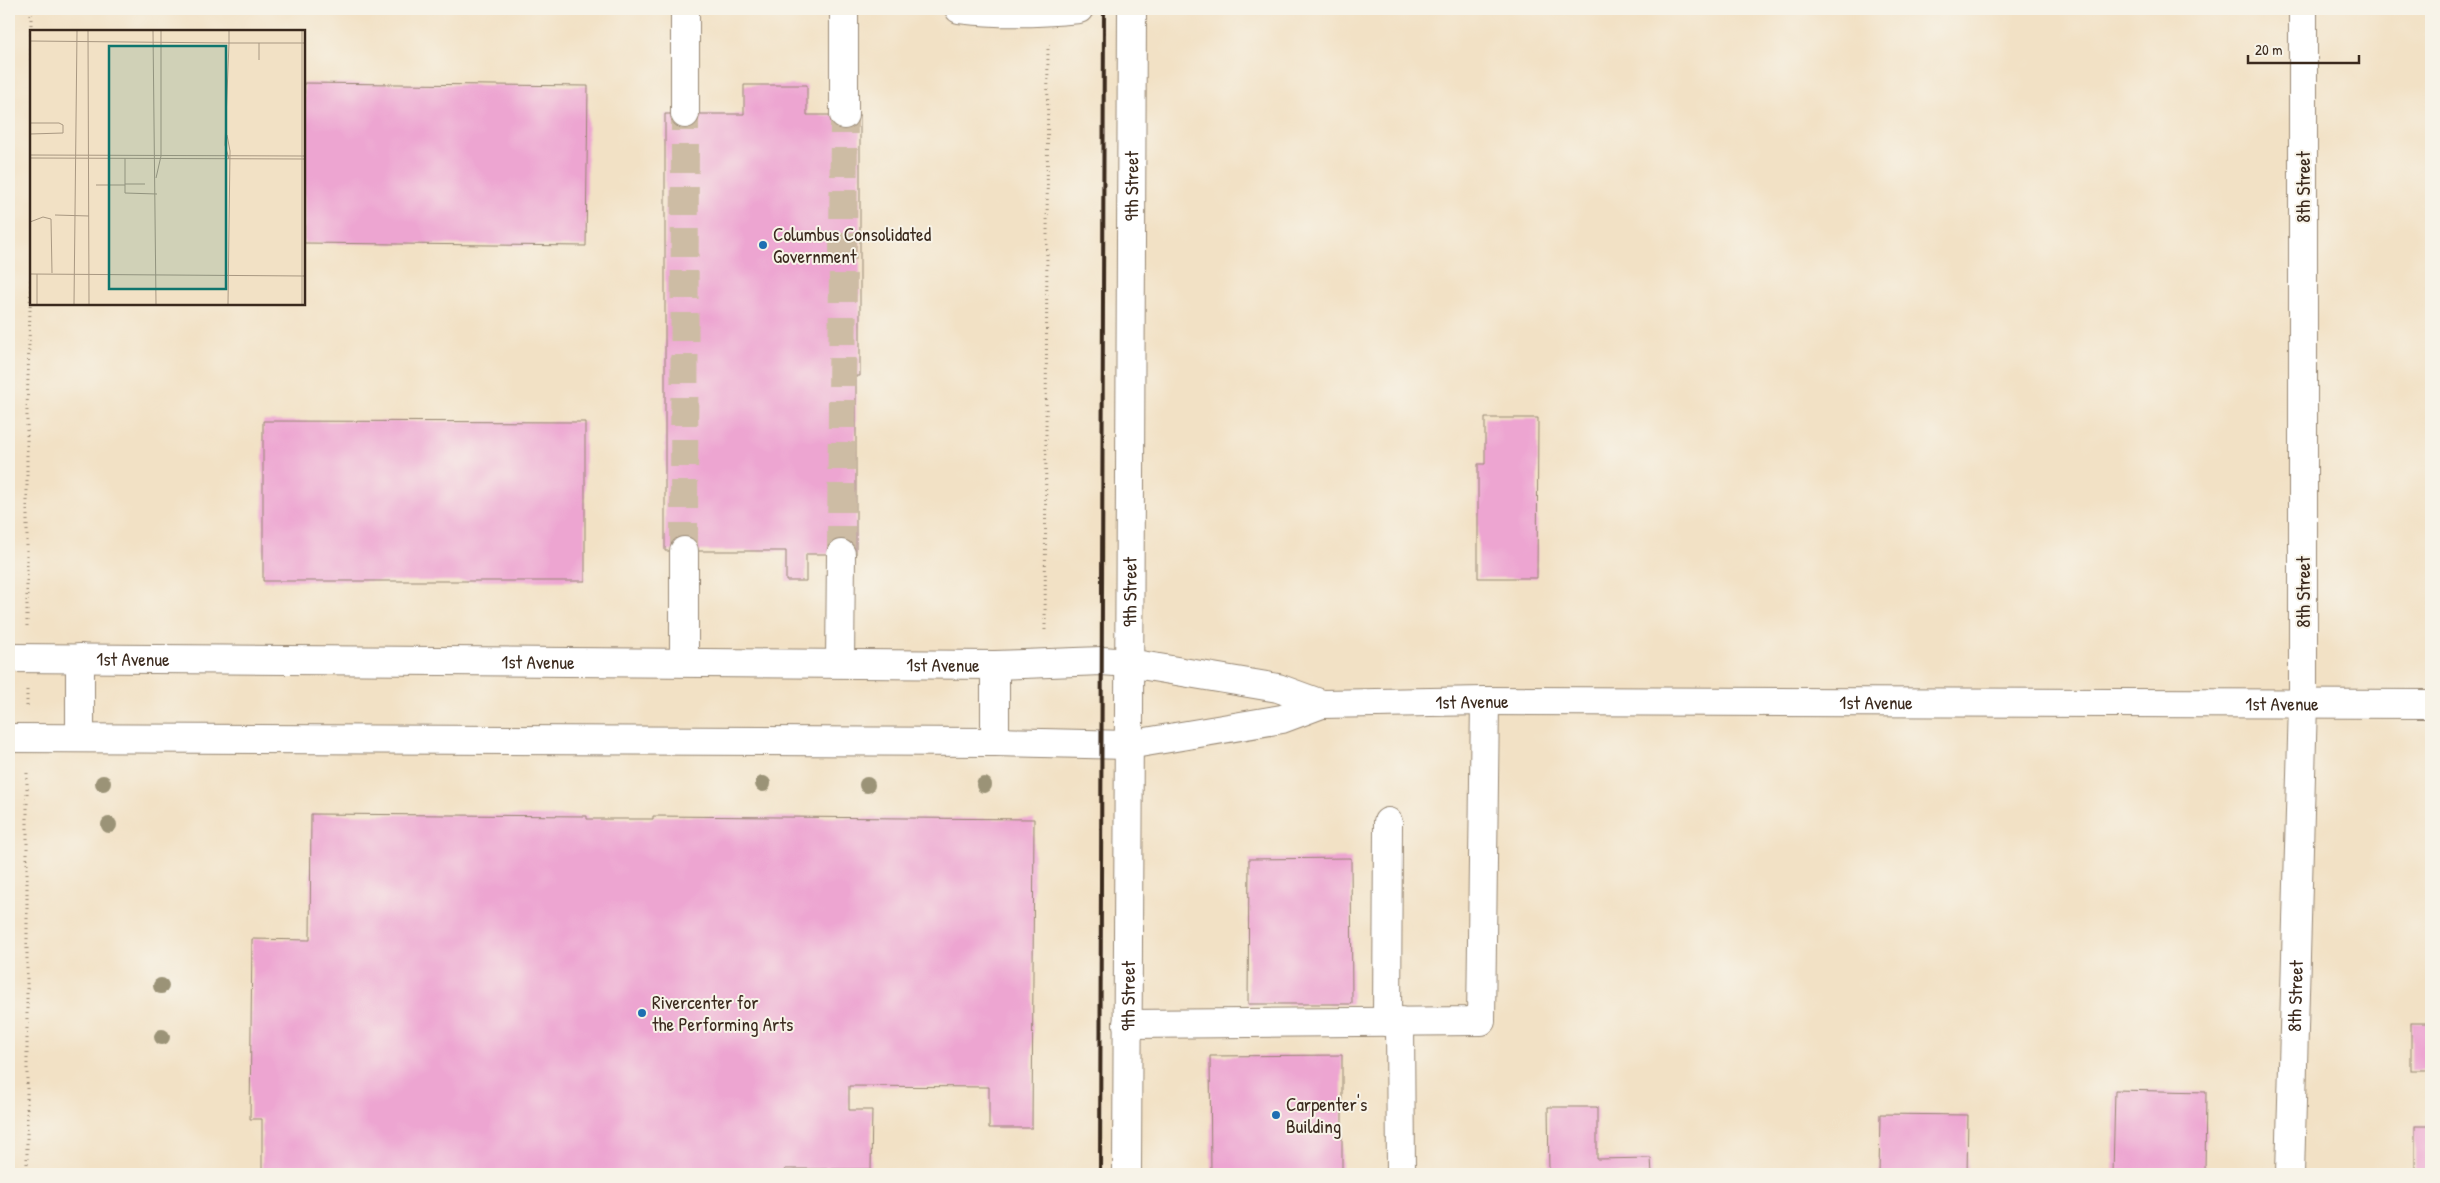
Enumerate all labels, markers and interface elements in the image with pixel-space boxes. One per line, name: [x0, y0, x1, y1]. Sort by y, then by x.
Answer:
inset map: [30, 30, 305, 305]
scale bar: [2248, 32, 2359, 64]
text: 20 m: [2255, 39, 2282, 60]
street label: 9th Street: [1118, 150, 1144, 221]
street label: 8th Street: [2290, 151, 2316, 223]
place label: Columbus Consolidated Government: [773, 221, 932, 269]
marker: Columbus Consolidated Government: [757, 239, 769, 251]
street label: 9th Street: [1116, 556, 1143, 627]
street label: 8th Street: [2290, 556, 2316, 628]
street label: 1st Avenue: [96, 646, 170, 672]
street label: 1st Avenue: [501, 648, 575, 675]
street label: 1st Avenue: [906, 651, 980, 678]
street label: 1st Avenue: [1435, 688, 1509, 715]
street label: 1st Avenue: [1839, 689, 1913, 715]
street label: 1st Avenue: [2245, 690, 2319, 717]
street label: 9th Street: [1115, 960, 1141, 1031]
street label: 8th Street: [2281, 960, 2309, 1032]
place label: Rivercenter for the Performing Arts: [652, 989, 793, 1037]
marker: Rivercenter for the Performing Arts: [636, 1007, 648, 1019]
place label: Carpenter's Building: [1286, 1091, 1367, 1139]
marker: Carpenter's Building: [1270, 1109, 1282, 1121]

